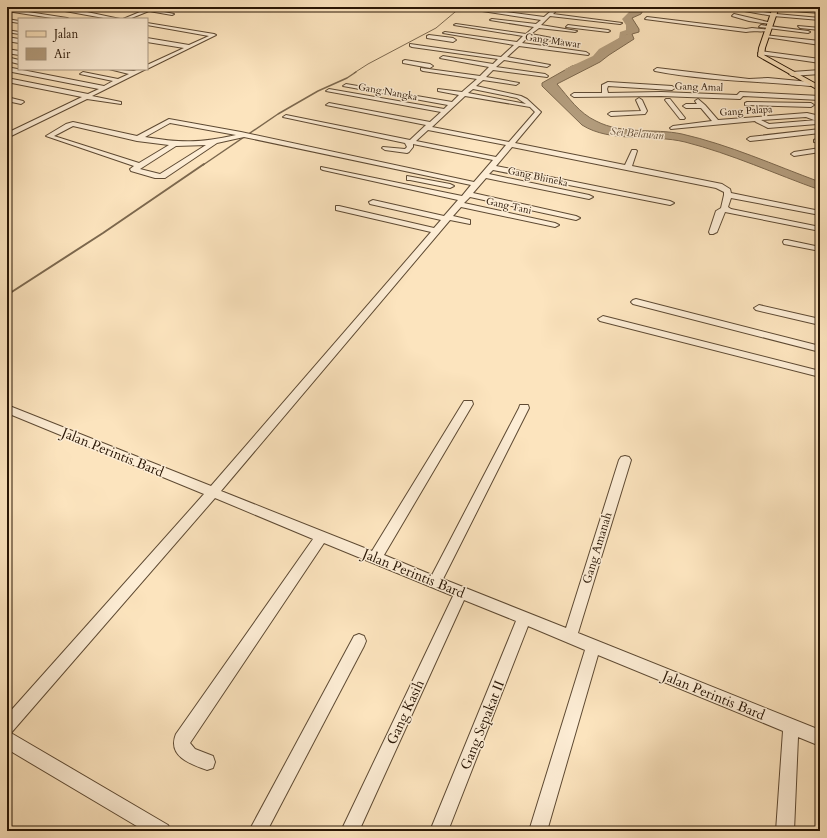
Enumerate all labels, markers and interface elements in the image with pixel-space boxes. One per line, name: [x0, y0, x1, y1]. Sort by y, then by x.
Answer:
legend: [18, 18, 148, 70]
text: Jalan: [52, 26, 78, 42]
street label: Gang Mawar: [524, 30, 582, 52]
text: Air: [54, 46, 71, 62]
street label: Gang Amal: [674, 79, 724, 95]
street label: Gang Nangka: [357, 80, 419, 104]
street label: Gang Palapa: [719, 102, 774, 120]
water label: Sei Belawan: [610, 124, 665, 143]
street label: Gang Bhineka: [506, 164, 570, 190]
street label: Gang Tani: [485, 194, 533, 218]
street label: Jalan Perintis Bard: [57, 423, 167, 482]
street label: Gang Amanah: [579, 510, 616, 586]
street label: Jalan Perintis Bard: [358, 544, 468, 603]
street label: Jalan Perintis Bard: [658, 666, 768, 725]
street label: Gang Kasih: [382, 676, 429, 748]
street label: Gang Sepakat II: [456, 677, 509, 773]

